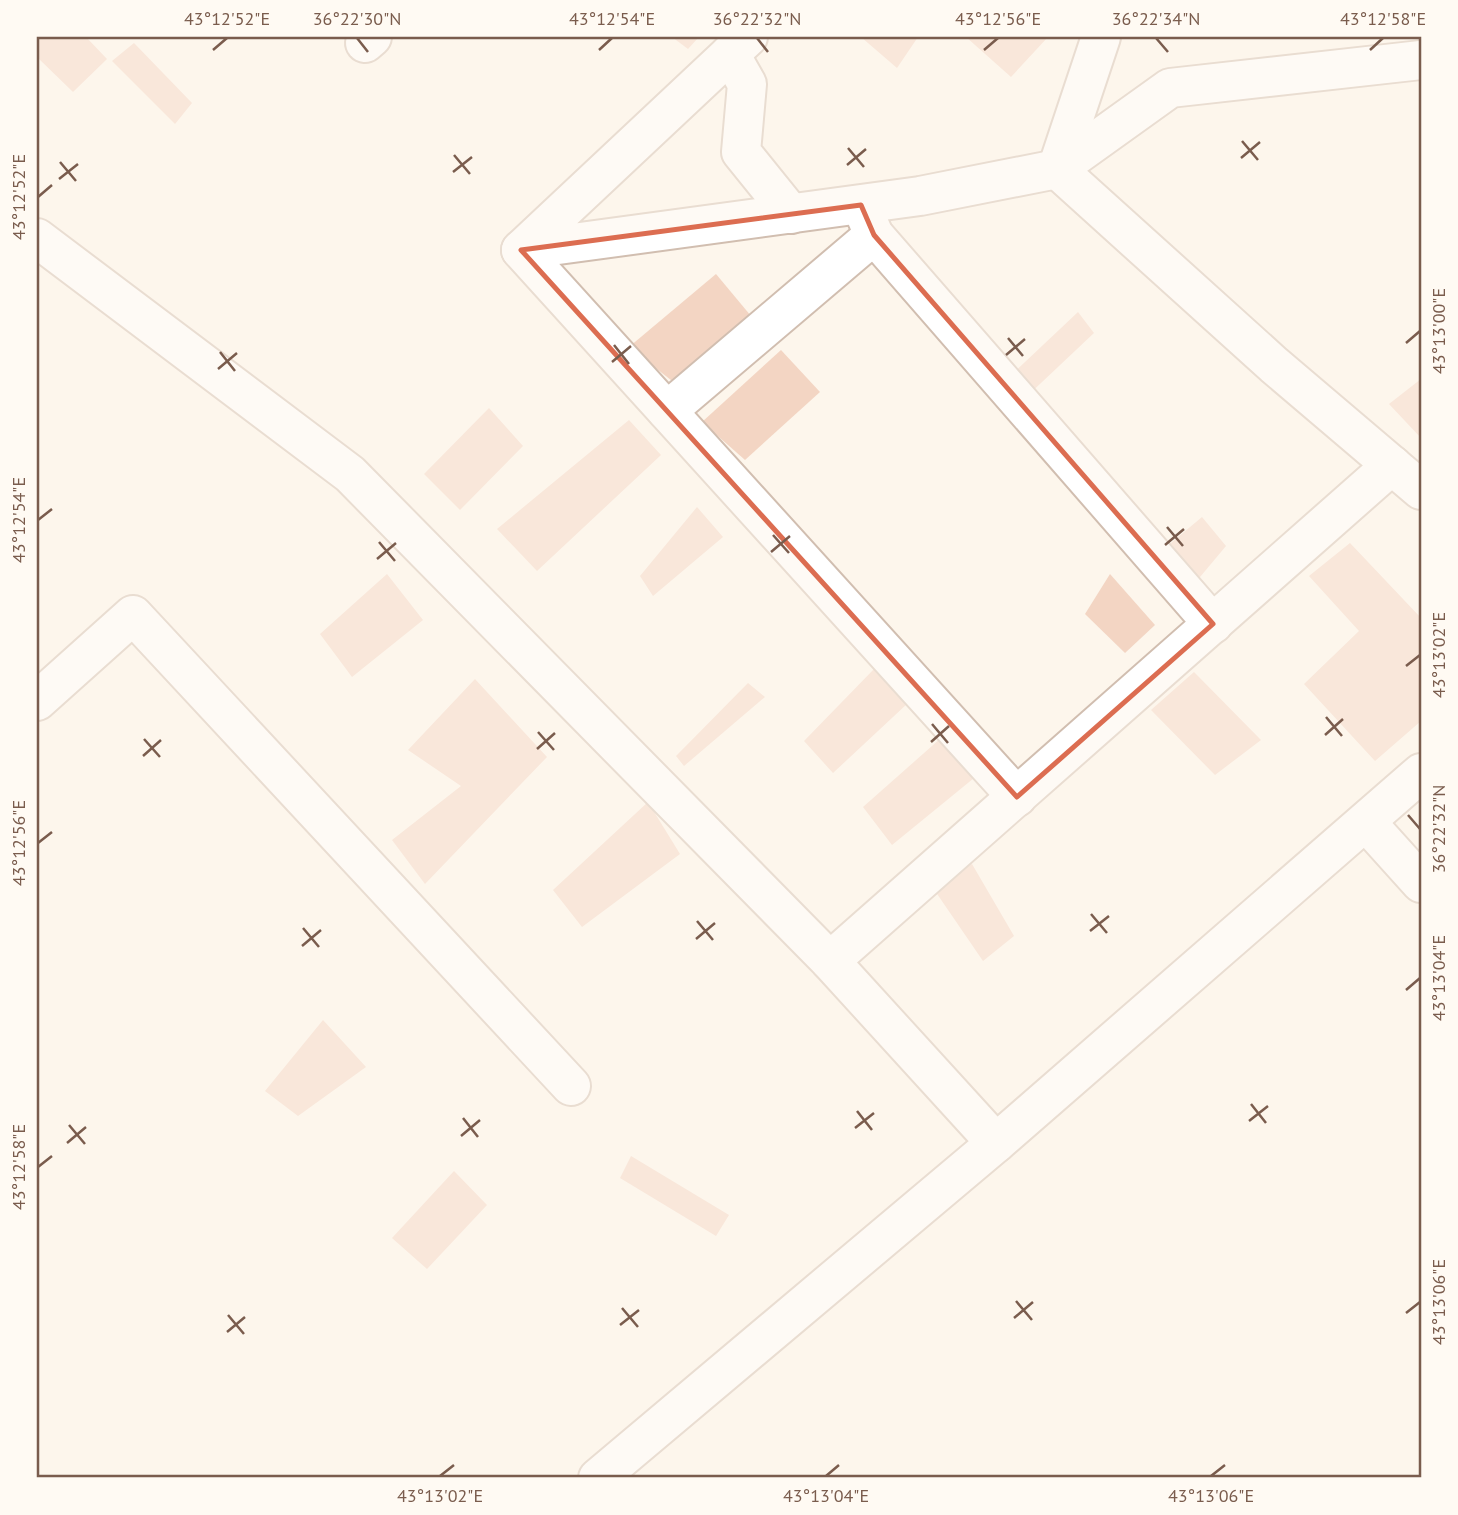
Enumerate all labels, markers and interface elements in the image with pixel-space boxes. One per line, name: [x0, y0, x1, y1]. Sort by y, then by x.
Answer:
text: 43°12'52"E: [184, 7, 270, 30]
text: 36°22'30"N: [313, 7, 401, 30]
text: 43°12'54"E: [569, 7, 655, 30]
text: 36°22'32"N: [713, 7, 801, 30]
text: 43°12'56"E: [955, 7, 1041, 30]
text: 36°22'34"N: [1112, 7, 1200, 30]
text: 43°12'58"E: [1340, 7, 1426, 30]
text: 43°12'52"E: [7, 154, 30, 240]
text: 43°13'00"E: [1427, 288, 1450, 374]
text: 43°12'54"E: [7, 477, 30, 563]
text: 43°13'02"E: [1427, 612, 1450, 698]
text: 36°22'32"N: [1427, 785, 1450, 873]
text: 43°12'56"E: [7, 800, 30, 886]
text: 43°13'04"E: [1427, 935, 1450, 1021]
text: 43°12'58"E: [7, 1124, 30, 1210]
text: 43°13'06"E: [1427, 1259, 1450, 1345]
text: 43°13'02"E: [397, 1484, 483, 1507]
text: 43°13'04"E: [783, 1484, 869, 1507]
text: 43°13'06"E: [1168, 1484, 1254, 1507]

